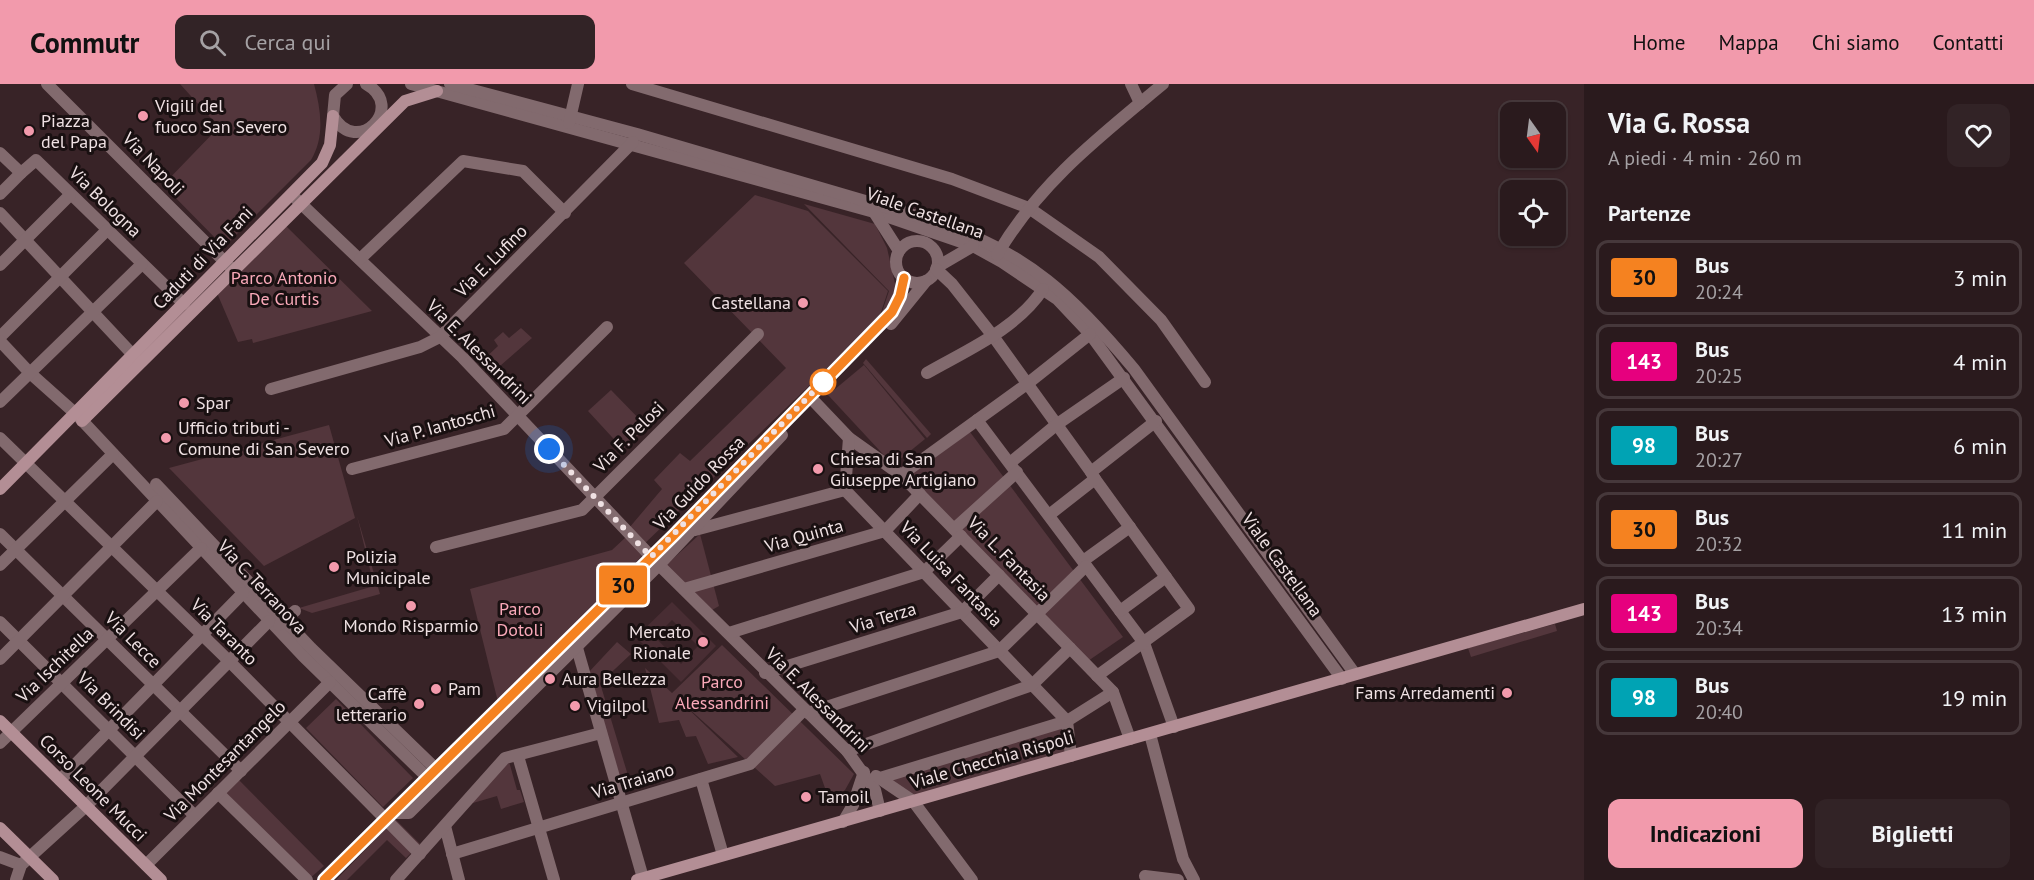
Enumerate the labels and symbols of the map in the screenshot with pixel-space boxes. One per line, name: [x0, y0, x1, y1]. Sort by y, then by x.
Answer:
place label: Vigili del fuoco San Severo: [154, 94, 287, 138]
north arrow: [1500, 102, 1566, 168]
place label: Piazza del Papa: [41, 109, 107, 153]
marker: Vigili del fuoco San Severo: [136, 109, 150, 123]
marker: Piazza del Papa: [22, 124, 36, 138]
street label: Via Napoli: [117, 126, 189, 200]
street label: Via Bologna: [63, 161, 147, 242]
street label: Viale Castellana: [862, 181, 987, 243]
street label: Caduti di Via Fani: [148, 201, 258, 314]
street label: Via E. Lufino: [449, 219, 532, 303]
park label: Parco Antonio De Curtis: [231, 266, 337, 310]
place label: Castellana: [711, 291, 791, 314]
street label: Via E. Alessandrini: [421, 294, 537, 409]
marker: Castellana: [796, 296, 810, 310]
unlabelled marker: [810, 369, 836, 395]
place label: Spar: [196, 391, 230, 414]
marker: Spar: [177, 396, 191, 410]
street label: Via F. Pelosi: [588, 396, 669, 478]
street label: Via P. Iantoschi: [381, 399, 498, 453]
place label: Ufficio tributi - Comune di San Severo: [178, 416, 350, 460]
marker: Ufficio tributi - Comune di San Severo: [159, 431, 173, 445]
street label: Via Guido Rossa: [647, 431, 749, 535]
your location: [534, 434, 564, 464]
place label: Chiesa di San Giuseppe Artigiano: [830, 447, 976, 491]
marker: Chiesa di San Giuseppe Artigiano: [811, 462, 825, 476]
street label: Viale Castellana: [1236, 507, 1328, 621]
street label: Via L. Fantasia: [962, 510, 1056, 606]
street label: Via Quinta: [761, 513, 846, 558]
street label: Via Luisa Fantasia: [894, 515, 1008, 631]
street label: Via C. Terranova: [212, 534, 312, 639]
place label: Polizia Municipale: [346, 545, 431, 589]
marker: Polizia Municipale: [327, 560, 341, 574]
line badge: 30: [596, 566, 650, 604]
street label: Via Taranto: [185, 593, 263, 670]
park label: Parco Dotoli: [496, 597, 544, 641]
street label: Via Terza: [846, 597, 919, 639]
marker: Mondo Risparmio: [404, 599, 418, 613]
street label: Via Lecce: [100, 606, 166, 673]
place label: Mondo Risparmio: [344, 614, 478, 637]
place label: Mercato Rionale: [629, 620, 691, 664]
street label: Via Ischitella: [10, 622, 98, 708]
marker: Mercato Rionale: [696, 635, 710, 649]
street label: Via E. Alessandrini: [760, 642, 876, 757]
street label: Via Brindisi: [72, 666, 150, 745]
place label: Aura Bellezza: [562, 667, 666, 690]
park label: Parco Alessandrini: [675, 670, 769, 714]
marker: Aura Bellezza: [543, 672, 557, 686]
place label: Pam: [448, 677, 481, 700]
place label: Fams Arredamenti: [1355, 681, 1495, 704]
place label: Caffè letterario: [336, 682, 407, 726]
marker: Pam: [429, 682, 443, 696]
marker: Fams Arredamenti: [1500, 686, 1514, 700]
place label: Vigilpol: [586, 694, 647, 717]
street label: Via Montesantangelo: [158, 695, 290, 827]
marker: Caffè letterario: [412, 697, 426, 711]
marker: Vigilpol: [568, 699, 582, 713]
street label: Viale Checchia Rispoli: [906, 725, 1076, 794]
street label: Corso Leone Mucci: [35, 729, 152, 846]
street label: Via Traiano: [588, 757, 677, 804]
place label: Tamoil: [818, 785, 870, 808]
marker: Tamoil: [799, 790, 813, 804]

